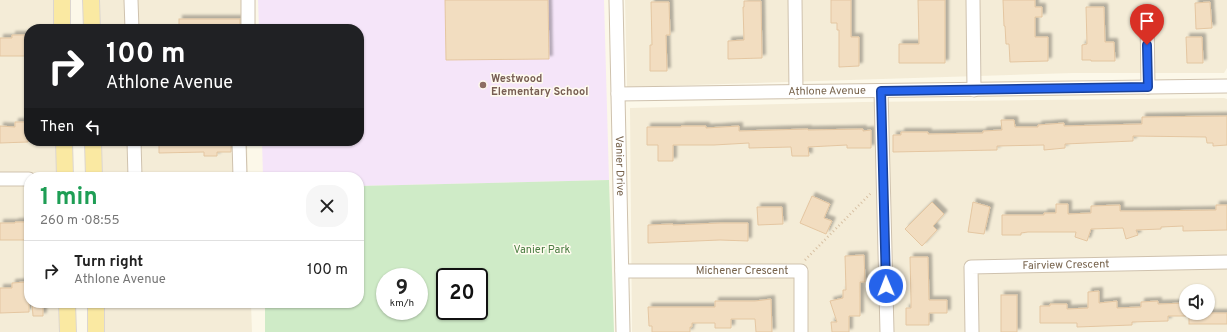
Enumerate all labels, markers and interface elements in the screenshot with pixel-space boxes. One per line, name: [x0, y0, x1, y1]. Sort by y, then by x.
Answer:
pin: [1130, 4, 1164, 45]
icon: arrive: [1136, 10, 1158, 32]
text: 100 m: [106, 37, 186, 73]
icon: right: [40, 40, 92, 92]
text: Athlone Avenue: [106, 72, 233, 95]
place label: Westwood Elementary School: [491, 72, 588, 99]
marker: Westwood Elementary School: [478, 80, 488, 90]
street label: Athlone Avenue: [788, 84, 866, 99]
icon: left: [82, 116, 104, 138]
text: Then: [40, 118, 74, 137]
street label: Vanier Drive: [612, 136, 627, 196]
text: 1 min: [40, 183, 98, 213]
button: close: [306, 185, 348, 227]
text: 260 m · 08:55: [40, 213, 120, 229]
park label: Vanier Park: [514, 243, 571, 257]
text: Turn right: [74, 253, 143, 272]
street label: Fairview Crescent: [1022, 257, 1110, 273]
icon: right: [40, 260, 62, 282]
text: 100 m: [307, 261, 348, 280]
street label: Michener Crescent: [696, 264, 788, 278]
position arrow: [865, 265, 907, 307]
speed limit sign: 20: [436, 268, 488, 320]
text: Athlone Avenue: [74, 272, 166, 288]
text: 9: [396, 276, 408, 302]
map controls: [1179, 284, 1215, 320]
button: sound: [1179, 284, 1215, 320]
text: km/h: [390, 297, 414, 310]

